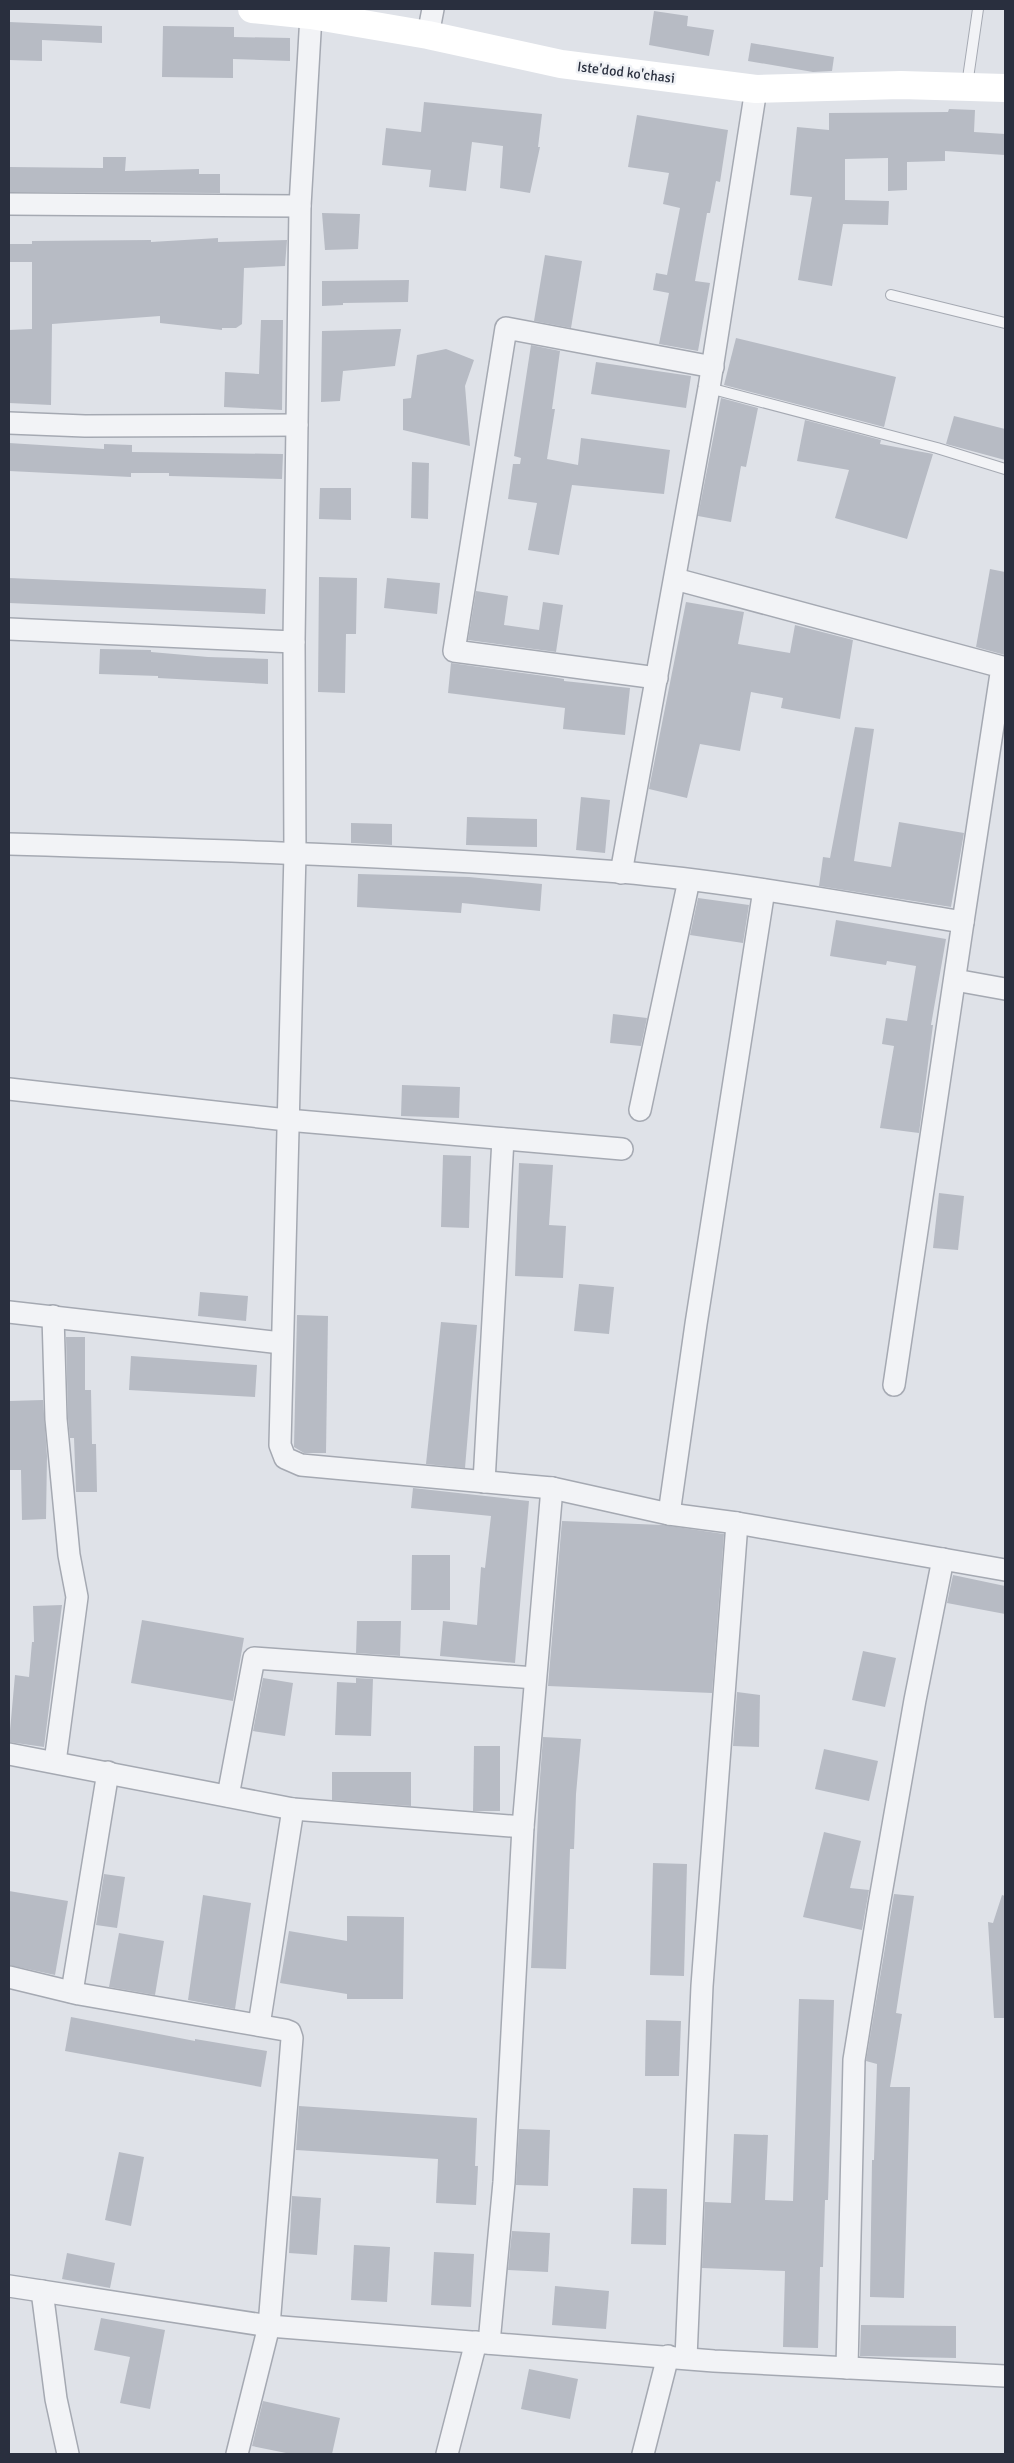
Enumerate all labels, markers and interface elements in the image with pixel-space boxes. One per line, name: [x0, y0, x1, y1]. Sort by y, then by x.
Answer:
street label: Iste'dod ko'chasi: [576, 58, 676, 87]

